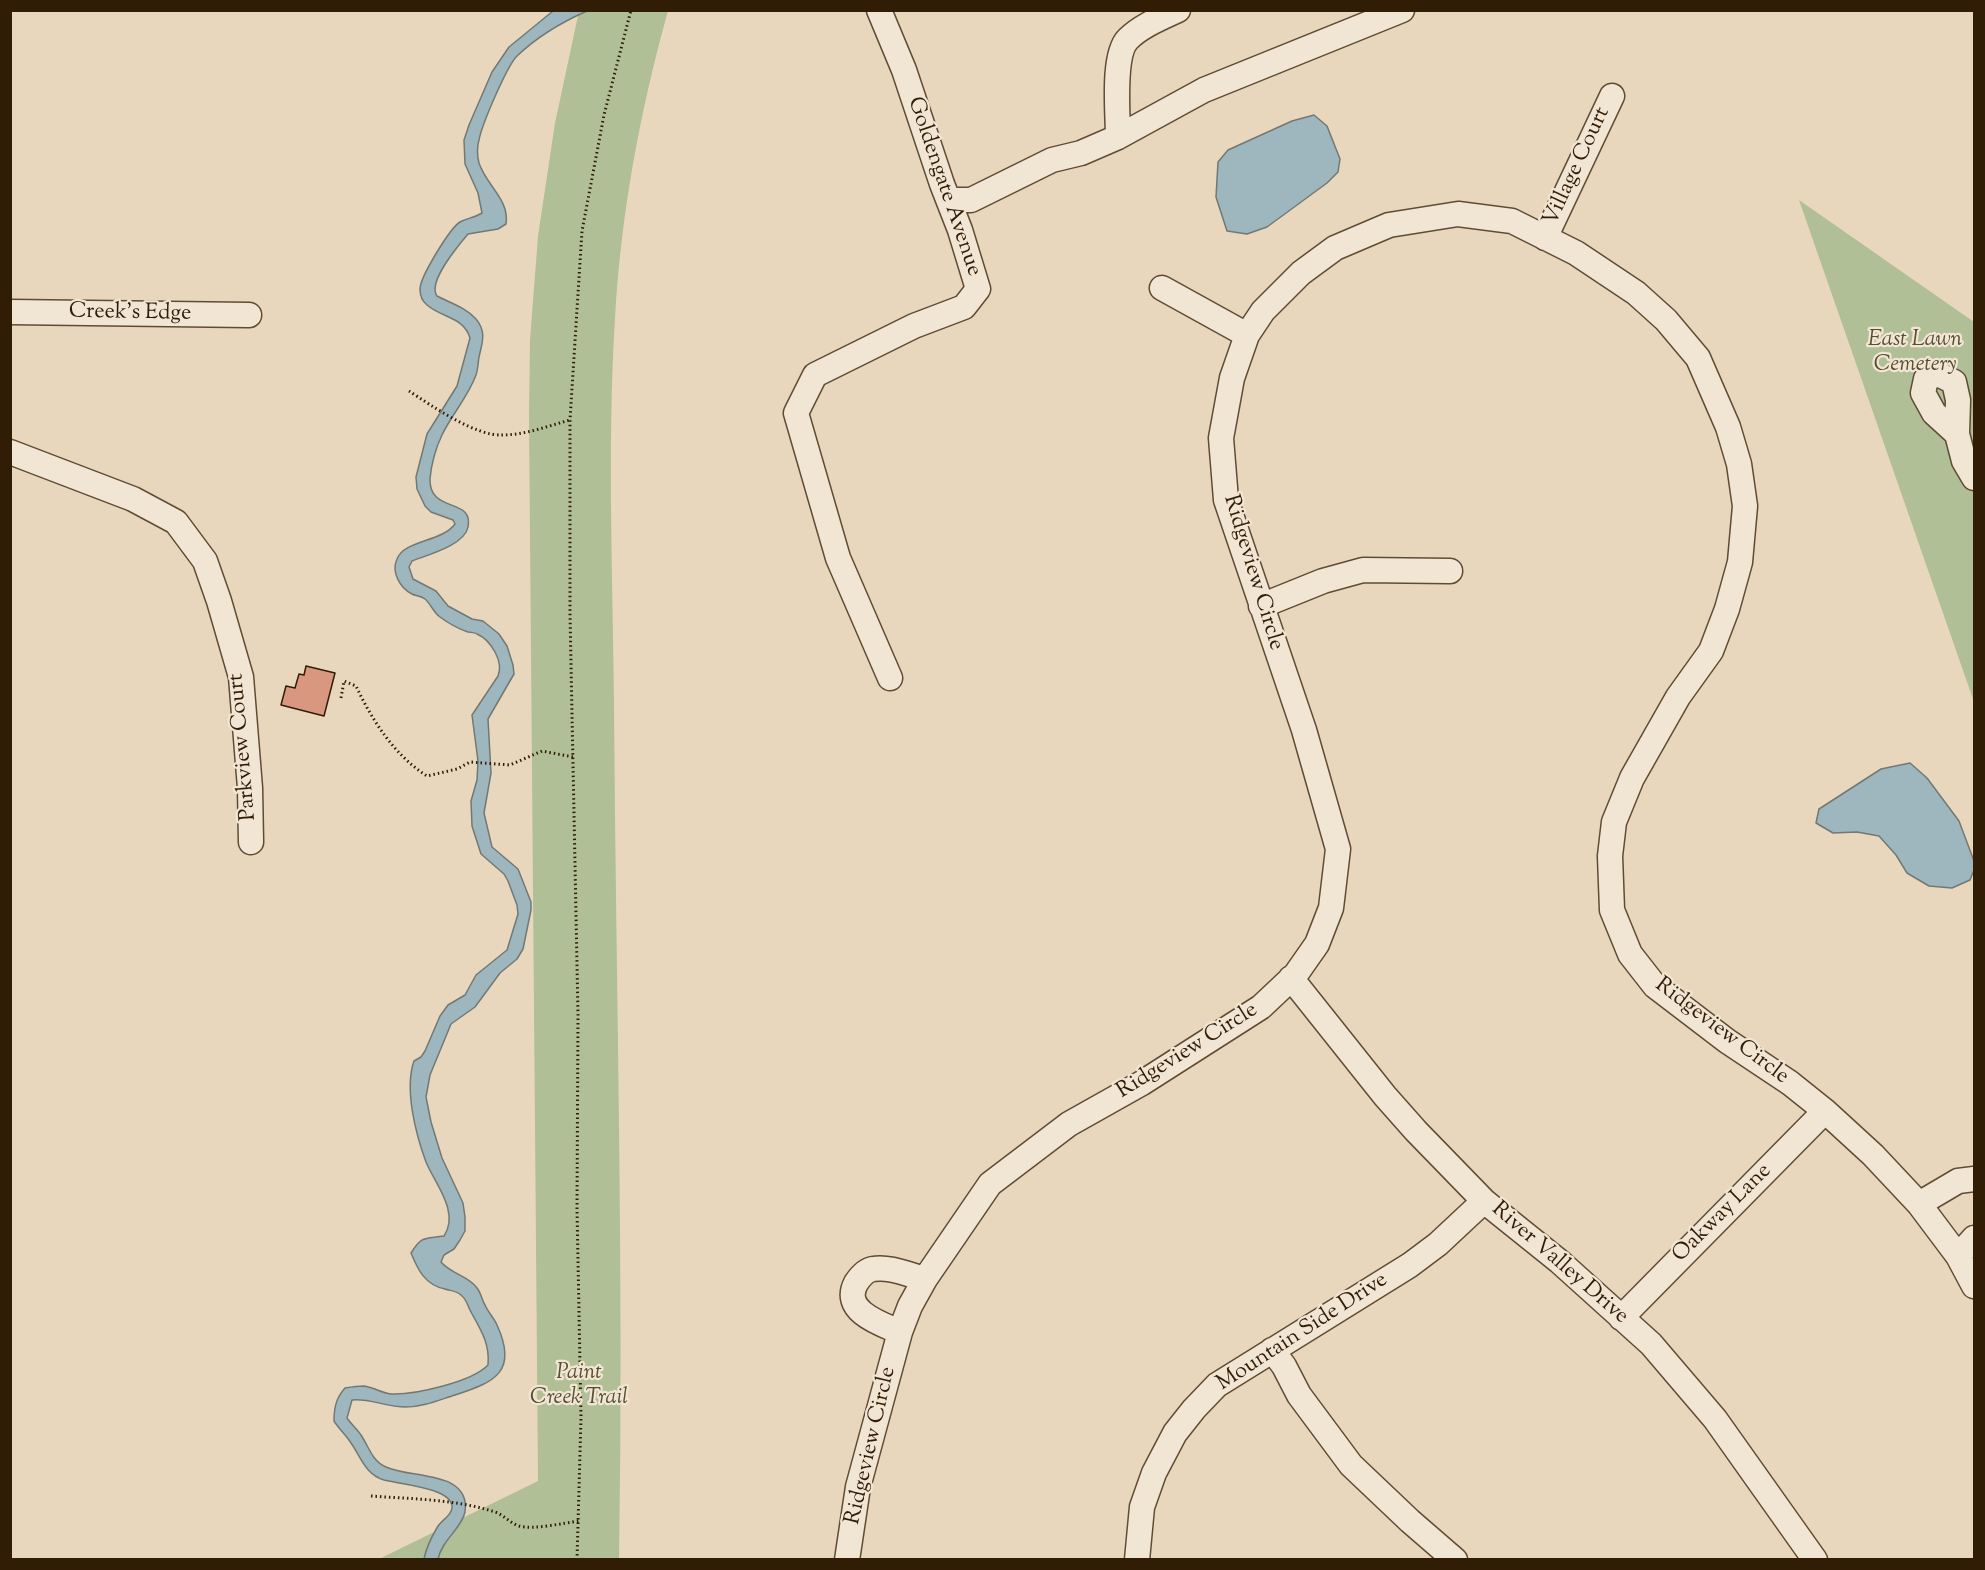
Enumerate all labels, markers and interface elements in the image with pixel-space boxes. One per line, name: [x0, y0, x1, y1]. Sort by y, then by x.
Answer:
street label: Goldengate Avenue: [900, 94, 986, 280]
street label: Village Court: [1539, 103, 1617, 231]
street label: Creek's Edge: [69, 300, 191, 328]
park label: East Lawn Cemetery: [1868, 328, 1962, 380]
street label: Ridgeview Circle: [1216, 492, 1288, 654]
street label: Parkview Court: [224, 672, 264, 822]
street label: Ridgeview Circle: [1649, 973, 1793, 1091]
street label: Ridgeview Circle: [1113, 998, 1263, 1106]
street label: Oakway Lane: [1668, 1159, 1778, 1269]
street label: River Valley Drive: [1485, 1197, 1633, 1331]
street label: Mountain Side Drive: [1213, 1268, 1393, 1398]
park label: Paint Creek Trail: [530, 1361, 628, 1412]
street label: Ridgeview Circle: [841, 1364, 903, 1528]

